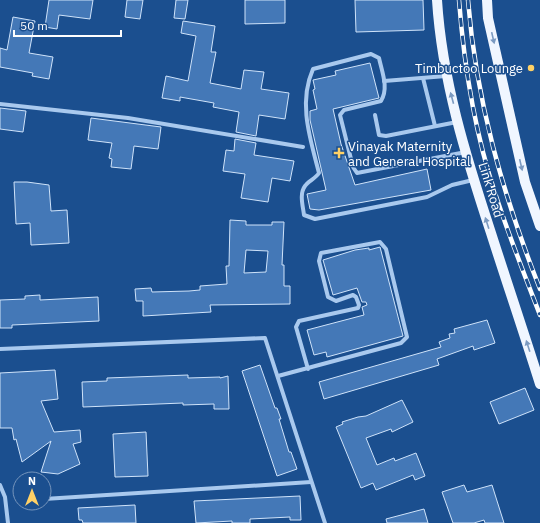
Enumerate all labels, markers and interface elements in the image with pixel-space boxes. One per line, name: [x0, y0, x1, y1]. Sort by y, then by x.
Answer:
scale bar: [14, 12, 121, 38]
text: 50 m: [20, 18, 48, 33]
one-way arrow: [490, 32, 496, 45]
place label: Timbuctoo Lounge: [415, 60, 523, 77]
marker: Timbuctoo Lounge: [526, 63, 536, 73]
one-way arrow: [448, 92, 454, 104]
place label: Vinayak Maternity and General Hospital: [348, 138, 471, 170]
marker: Vinayak Maternity and General Hospital: [333, 147, 345, 159]
one-way arrow: [519, 159, 525, 172]
street label: Link Road: [475, 160, 507, 220]
one-way arrow: [484, 217, 490, 229]
one-way arrow: [525, 340, 531, 352]
north arrow: [12, 471, 52, 511]
text: N: [28, 474, 36, 488]

